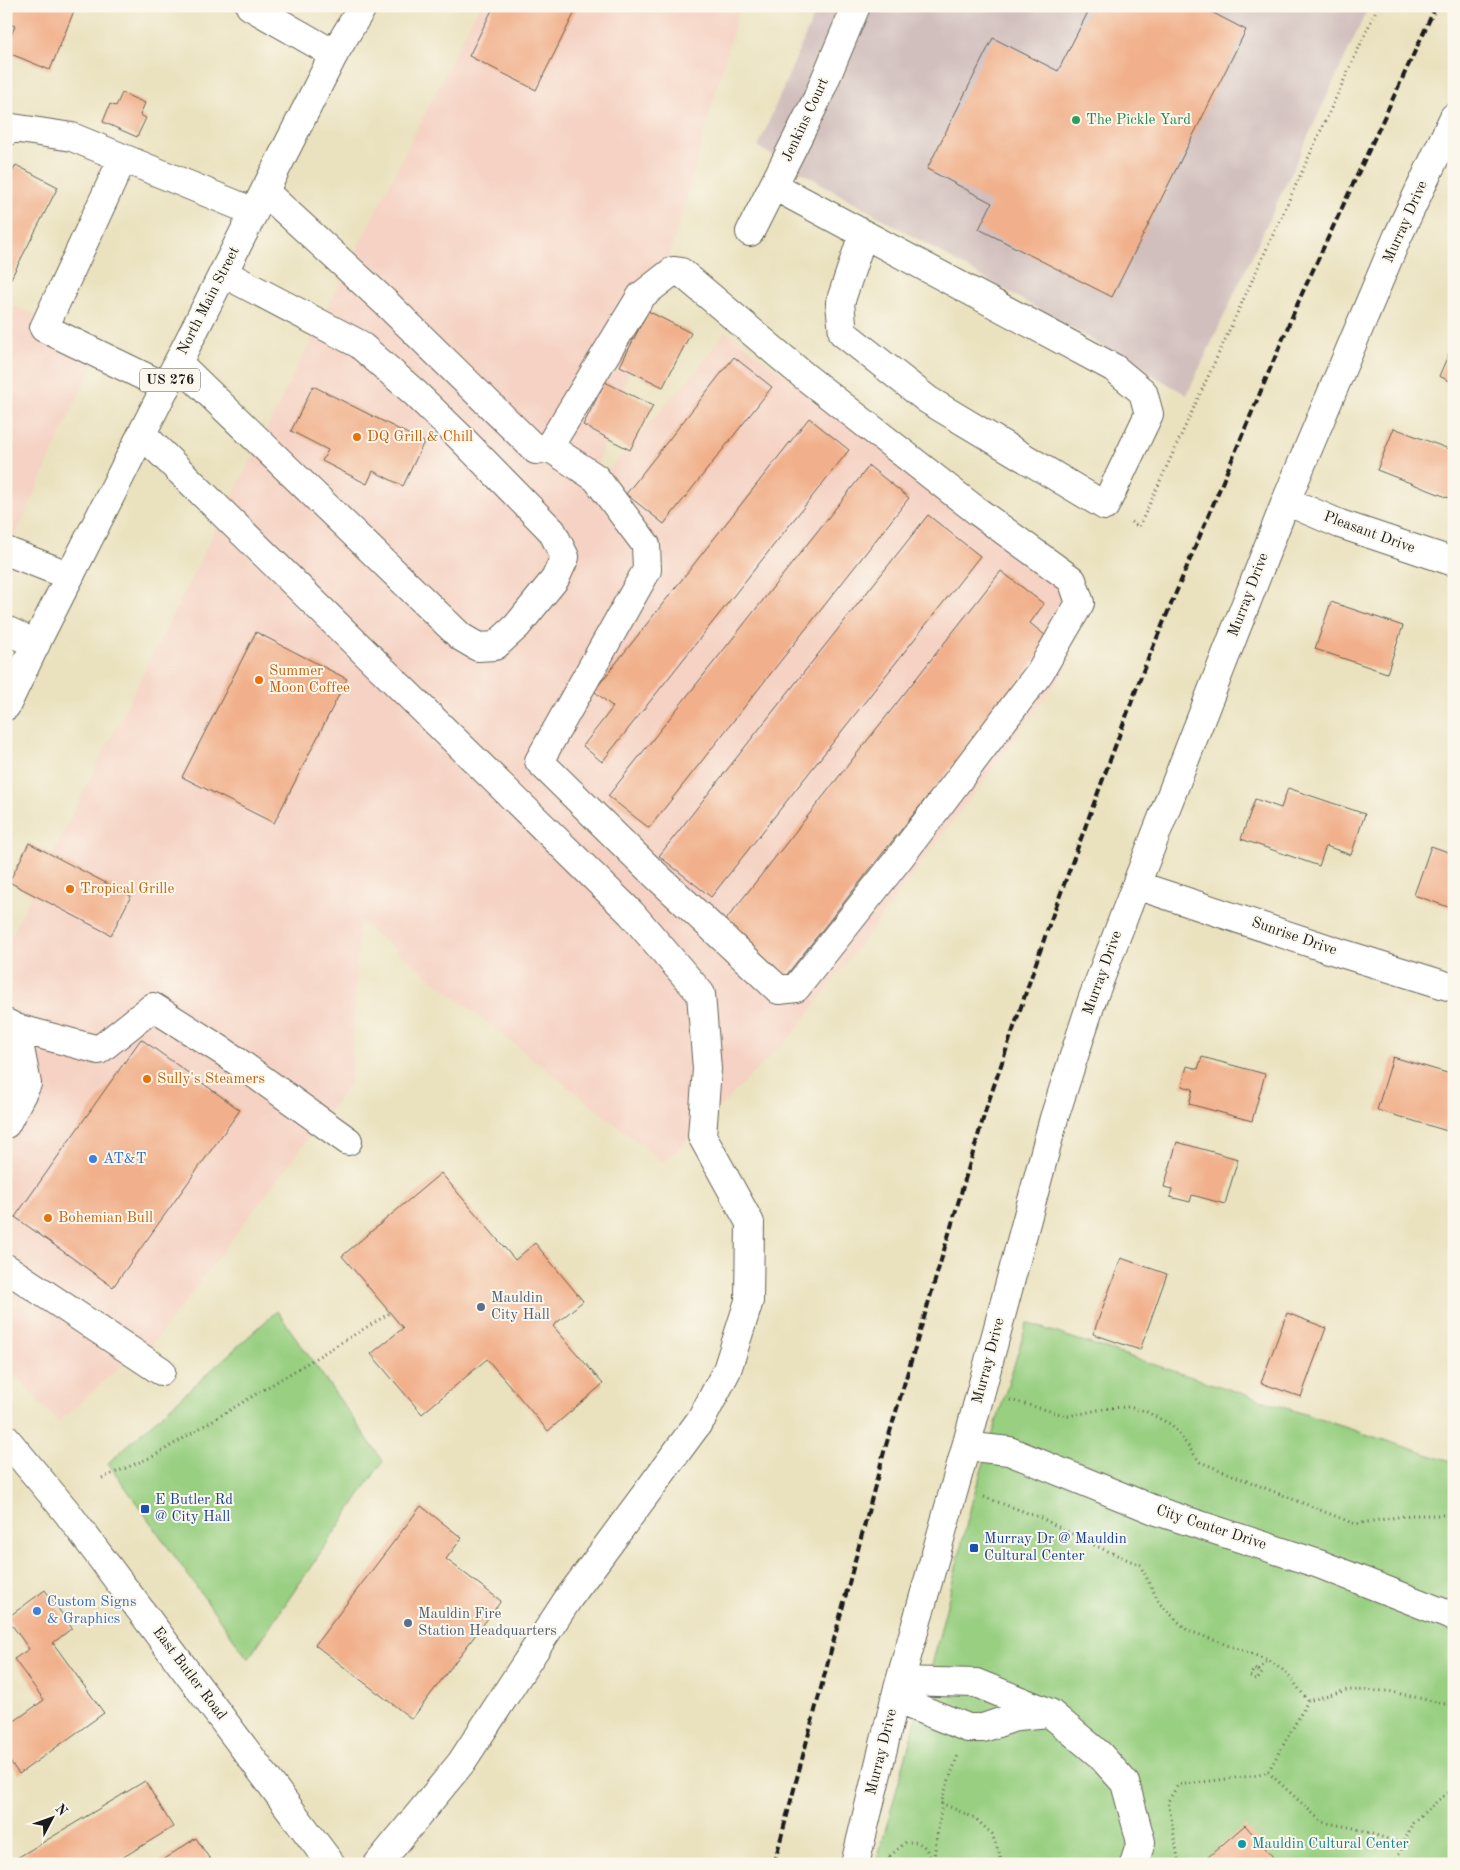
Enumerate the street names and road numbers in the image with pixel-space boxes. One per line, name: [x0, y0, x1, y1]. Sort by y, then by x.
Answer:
street label: Jenkins Court: [780, 76, 832, 164]
street label: Murray Drive: [1381, 179, 1431, 265]
street label: North Main Street: [175, 245, 243, 357]
road number: US 276: [140, 368, 200, 392]
street label: Pleasant Drive: [1321, 510, 1417, 557]
street label: Murray Drive: [1226, 551, 1272, 639]
street label: Sunrise Drive: [1249, 915, 1339, 959]
street label: Murray Drive: [1081, 929, 1125, 1017]
street label: Murray Drive: [970, 1316, 1008, 1406]
street label: City Center Drive: [1154, 1503, 1268, 1553]
street label: East Butler Road: [149, 1625, 229, 1723]
street label: Murray Drive: [864, 1707, 900, 1797]

